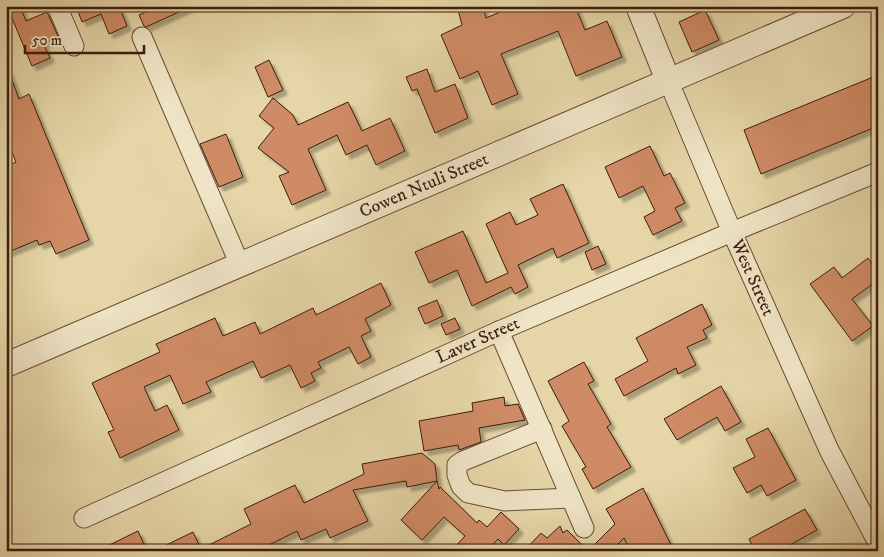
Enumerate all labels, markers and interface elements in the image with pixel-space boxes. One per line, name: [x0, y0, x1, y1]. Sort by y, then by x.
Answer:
scale bar: [25, 22, 144, 54]
text: 50 m: [32, 31, 62, 50]
street label: Cowen Ntuli Street: [356, 148, 492, 223]
street label: West Street: [725, 235, 779, 320]
street label: Laver Street: [433, 312, 523, 369]

